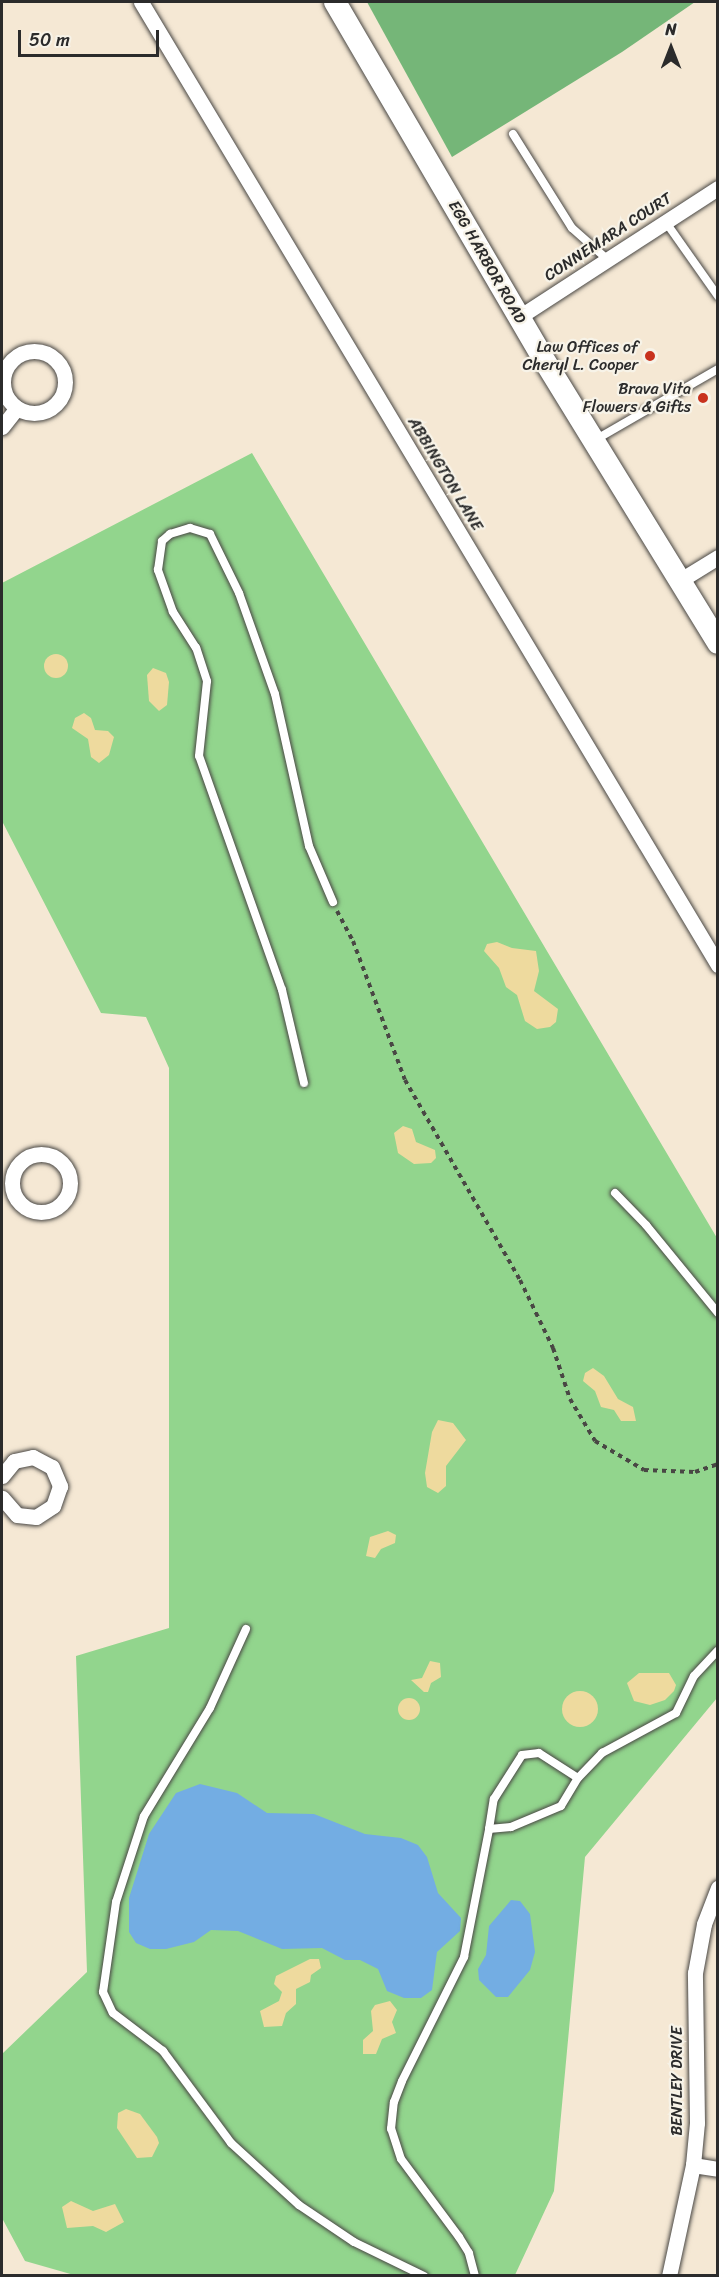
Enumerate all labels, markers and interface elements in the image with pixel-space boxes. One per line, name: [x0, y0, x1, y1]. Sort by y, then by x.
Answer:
text: N: [665, 15, 677, 44]
scale bar: [21, 18, 162, 56]
north arrow: [641, 18, 701, 78]
text: 50 m: [29, 24, 70, 56]
street label: CONNEMARA COURT: [541, 189, 675, 285]
street label: EGG HARBOR ROAD: [444, 197, 530, 327]
place label: Law Offices of Cheryl L. Cooper: [523, 337, 638, 375]
marker: Law Offices of Cheryl L. Cooper: [643, 349, 657, 363]
place label: Brava Vita Flowers & Gifts: [583, 379, 691, 417]
marker: Brava Vita Flowers & Gifts: [696, 391, 710, 405]
street label: ABBINGTON LANE: [403, 414, 487, 534]
street label: BENTLEY DRIVE: [667, 2026, 687, 2136]

